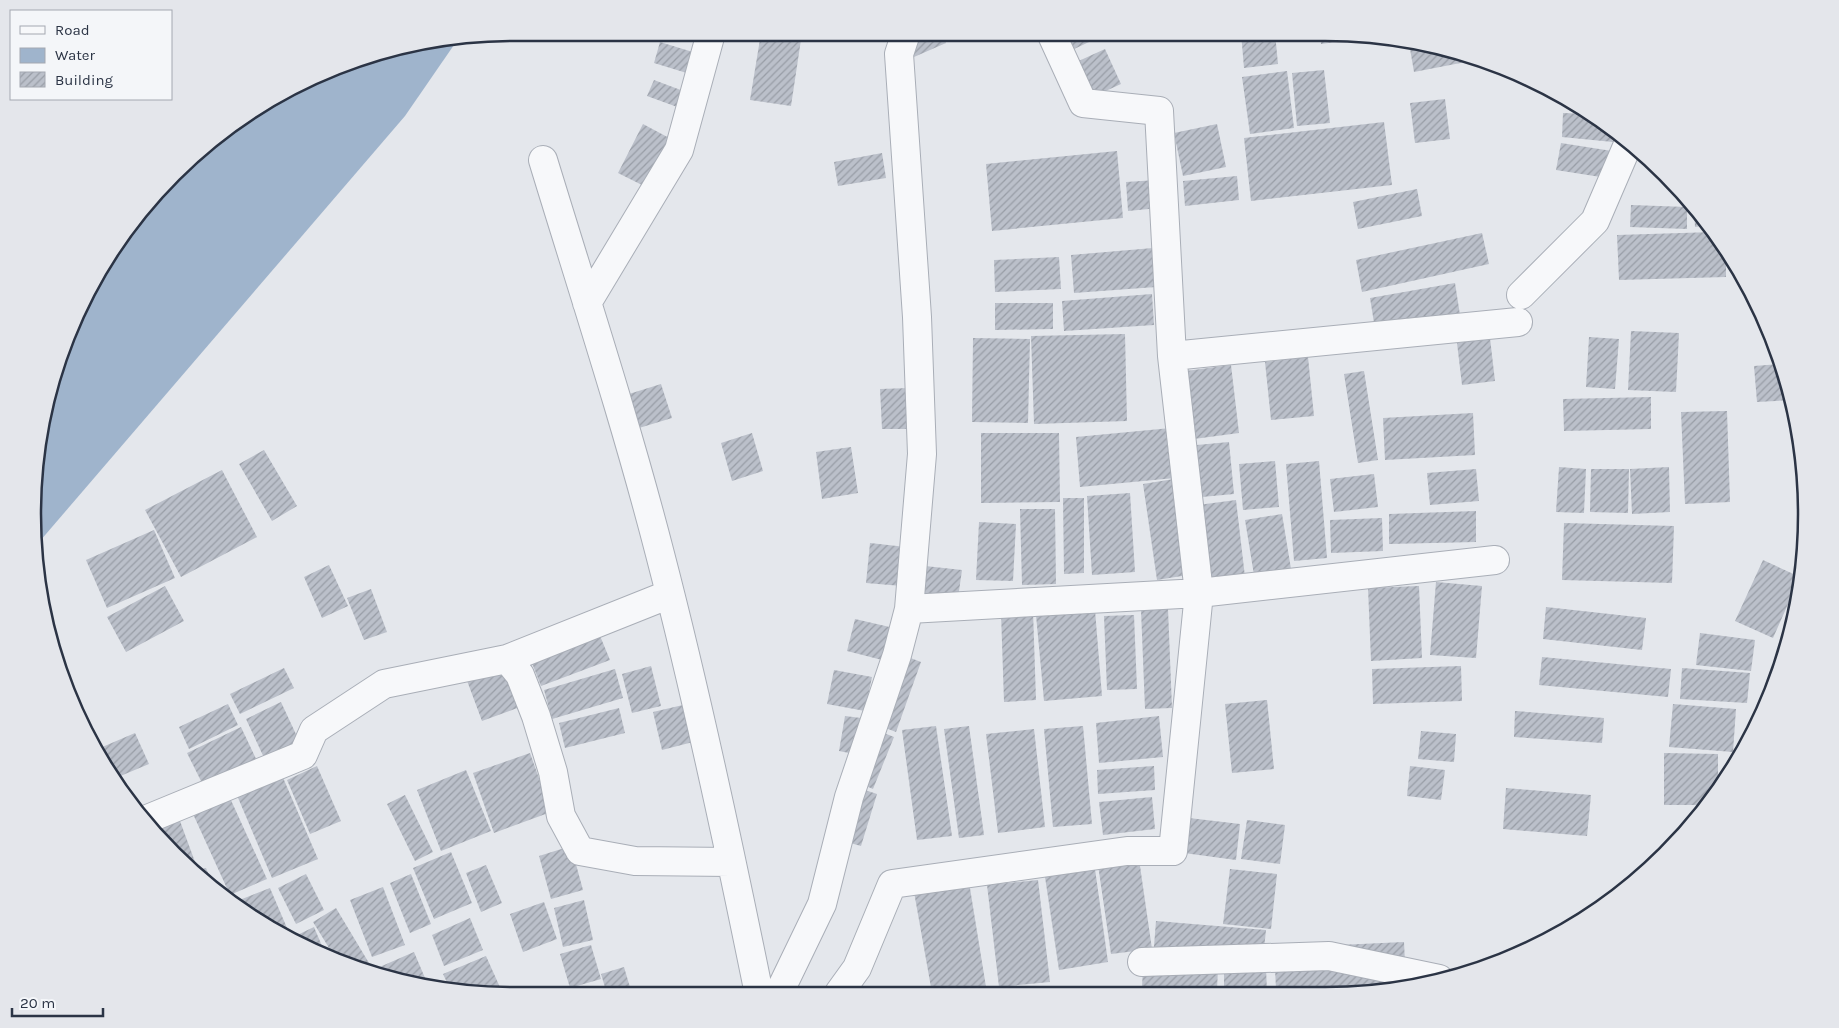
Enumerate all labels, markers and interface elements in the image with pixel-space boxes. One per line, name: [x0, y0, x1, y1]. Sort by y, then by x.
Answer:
legend: [10, 10, 172, 100]
text: Road: [55, 21, 90, 39]
text: Water: [55, 46, 96, 64]
text: Building: [55, 71, 113, 89]
scale bar: [12, 986, 104, 1018]
text: 20 m: [20, 994, 55, 1012]

